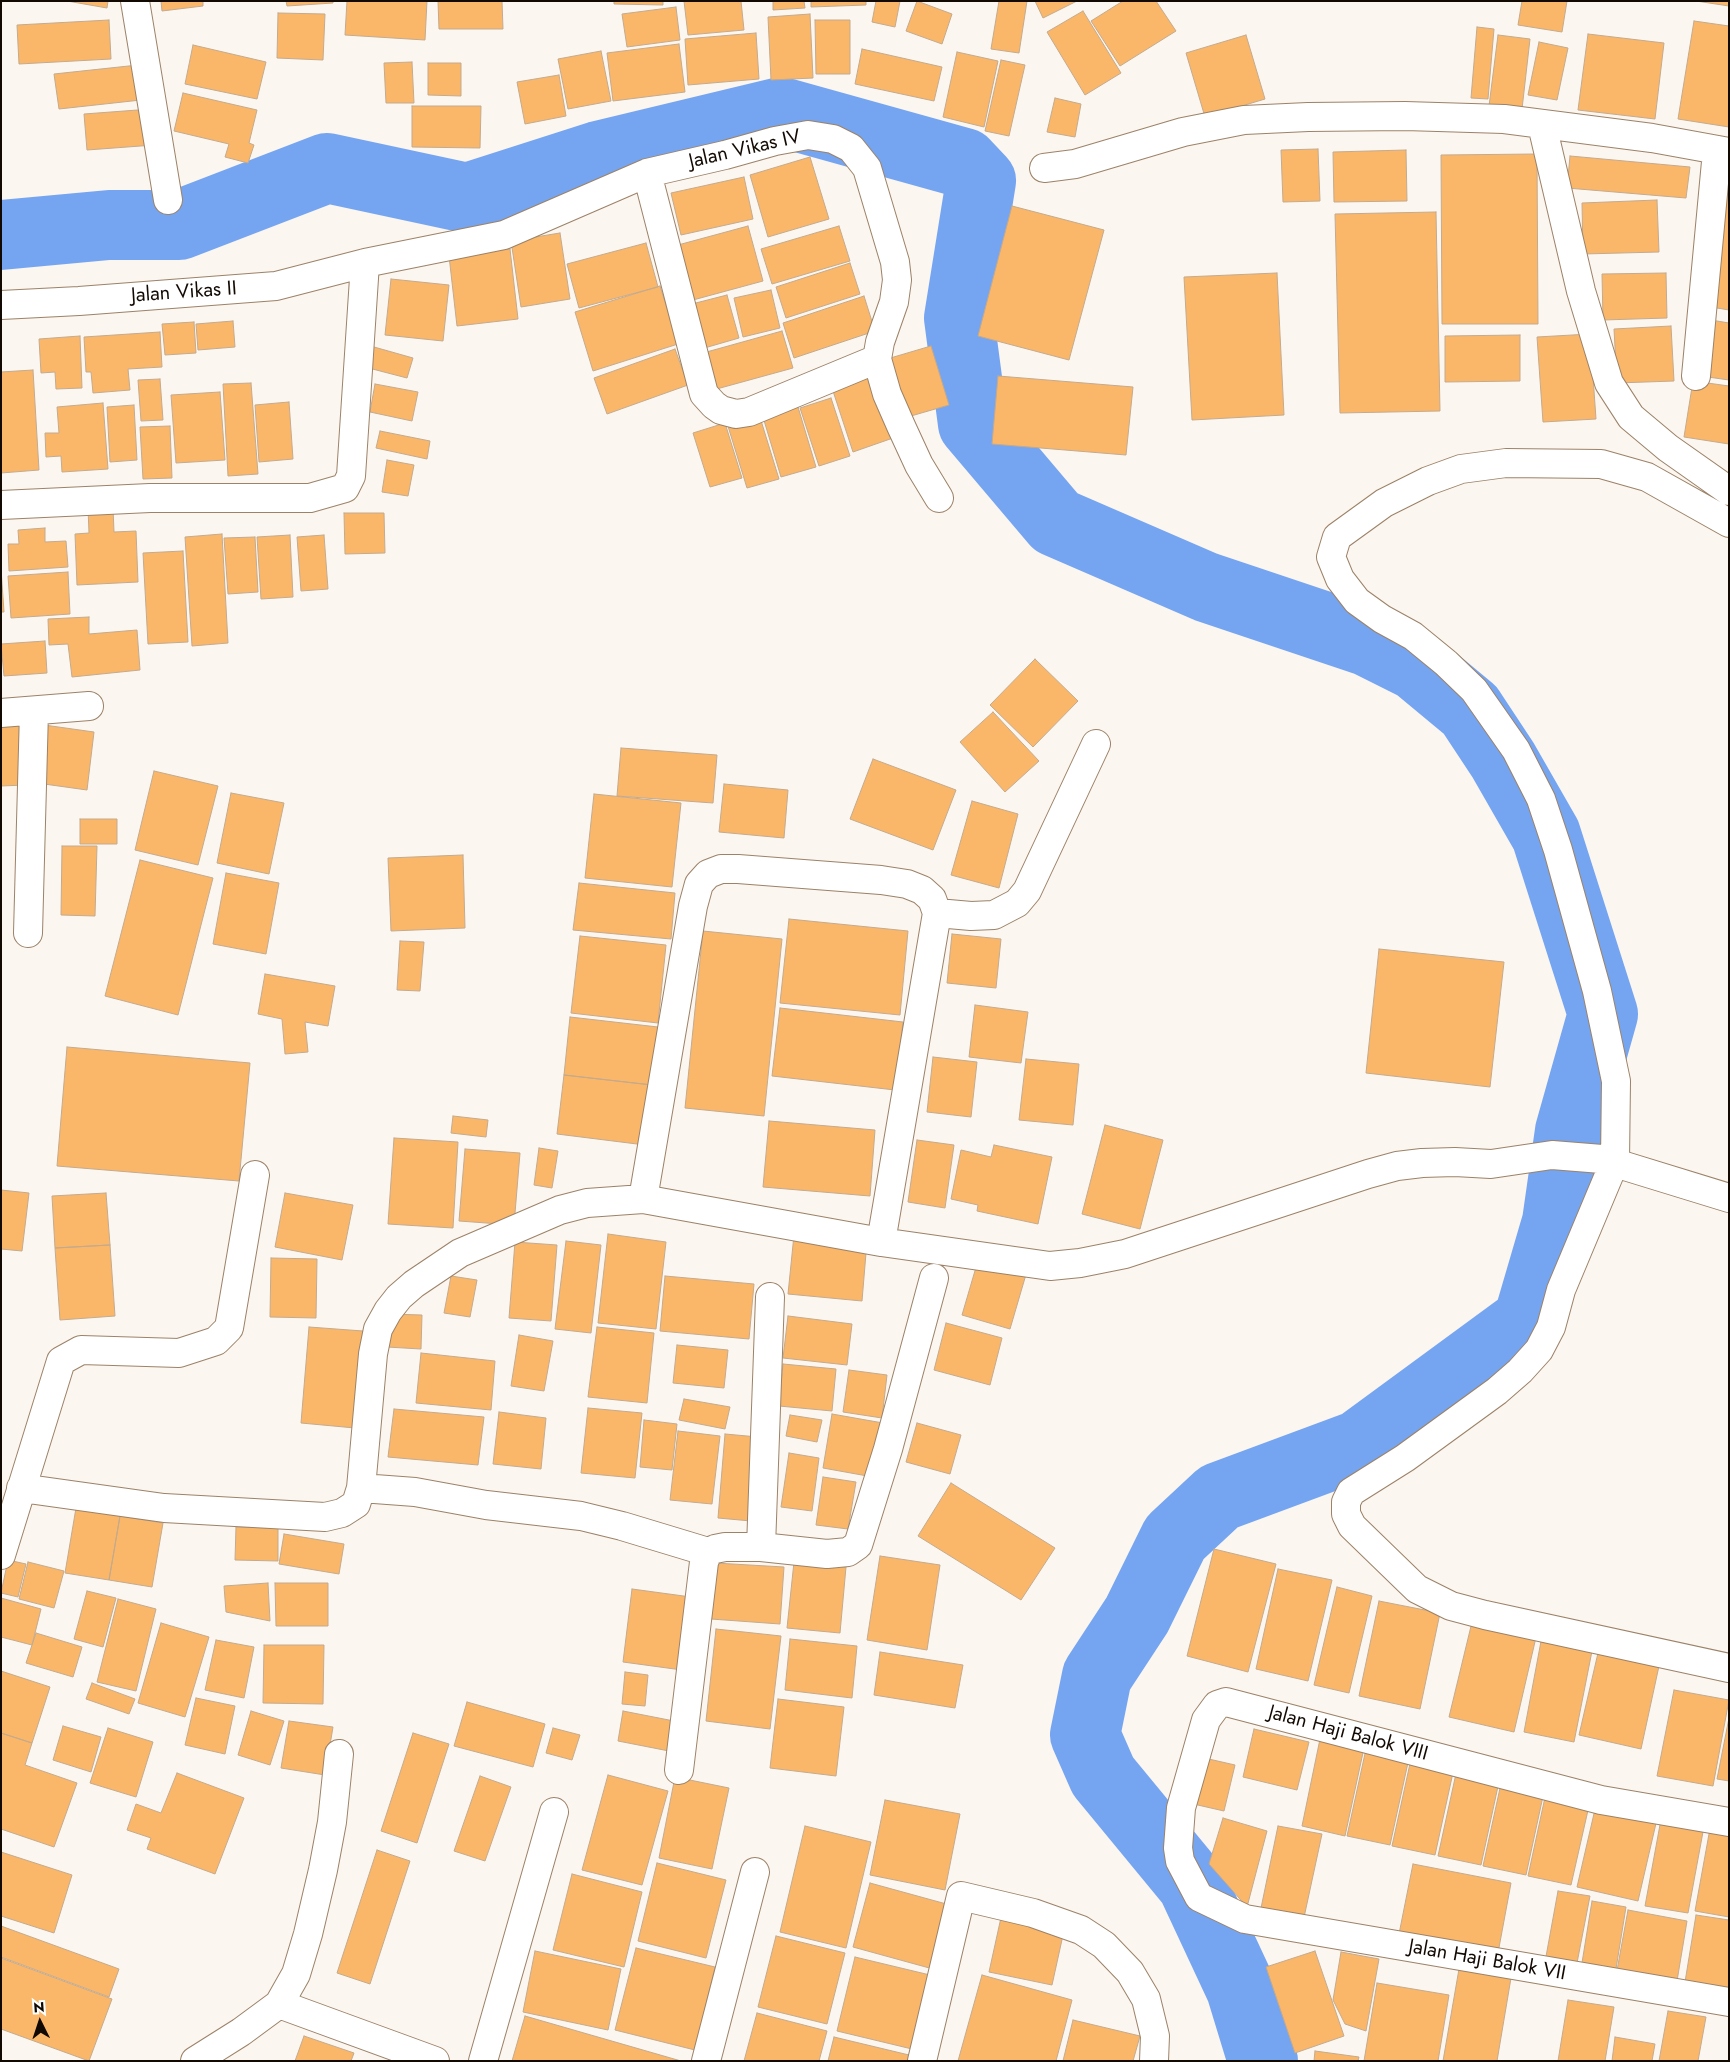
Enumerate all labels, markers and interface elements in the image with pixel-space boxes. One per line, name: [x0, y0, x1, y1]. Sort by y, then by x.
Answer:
street label: Jalan Vikas IV: [687, 125, 803, 175]
street label: Jalan Vikas II: [130, 277, 238, 309]
street label: Jalan Haji Balok VIII: [1266, 1701, 1430, 1767]
street label: Jalan Haji Balok VII: [1406, 1935, 1568, 1987]
north arrow: [15, 1997, 65, 2047]
text: N: [33, 1997, 45, 2017]

